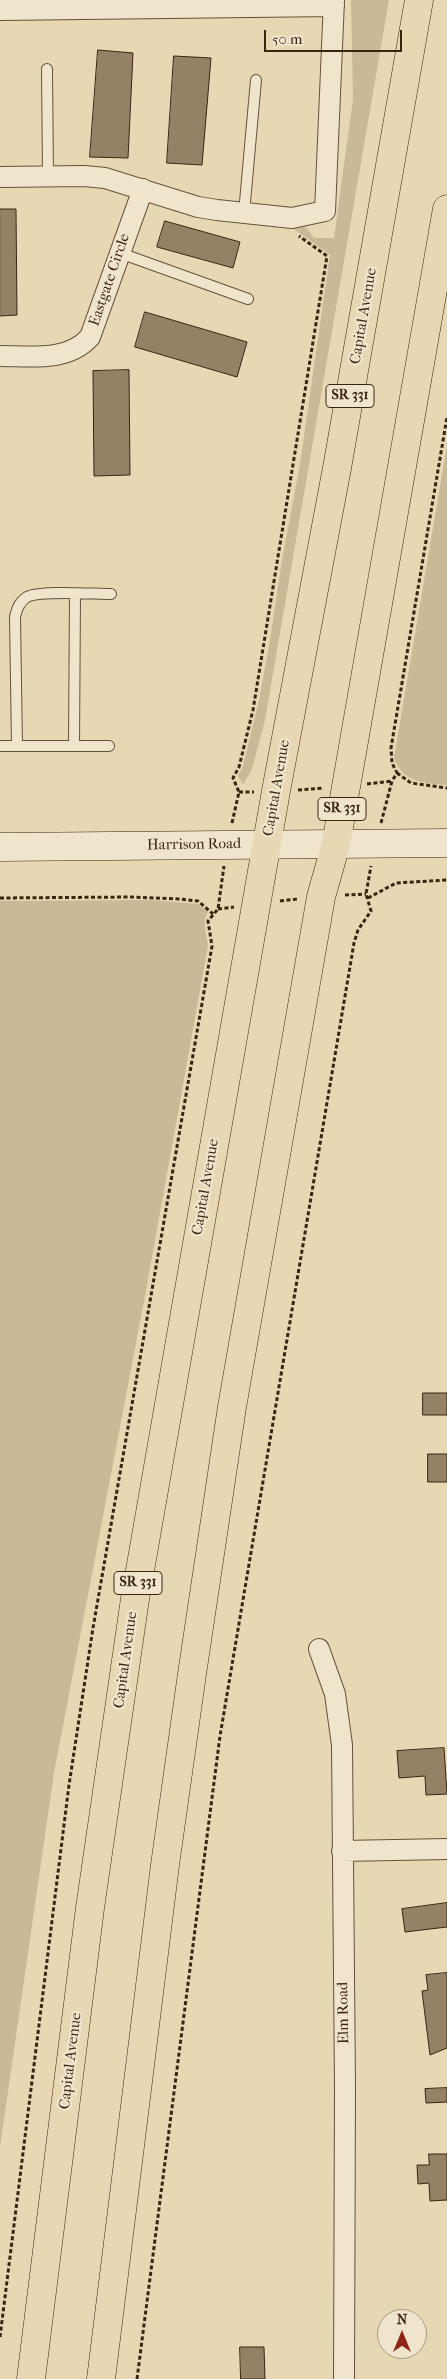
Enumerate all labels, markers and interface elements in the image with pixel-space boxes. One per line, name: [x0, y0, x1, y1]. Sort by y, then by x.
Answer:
scale bar: [267, 20, 404, 52]
text: 50 m: [272, 30, 302, 48]
street label: Eastgate Circle: [86, 231, 134, 329]
street label: Capital Avenue: [347, 266, 381, 366]
road number: SR 331: [326, 384, 374, 408]
street label: Capital Avenue: [260, 738, 294, 838]
road number: SR 331: [318, 798, 366, 821]
street label: Harrison Road: [147, 835, 241, 855]
street label: Capital Avenue: [189, 1137, 223, 1237]
road number: SR 331: [114, 1572, 162, 1595]
street label: Capital Avenue: [110, 1610, 142, 1710]
street label: Elm Road: [334, 1982, 354, 2044]
street label: Capital Avenue: [56, 2012, 86, 2110]
north arrow: [377, 2309, 427, 2359]
text: N: [397, 2311, 407, 2328]

